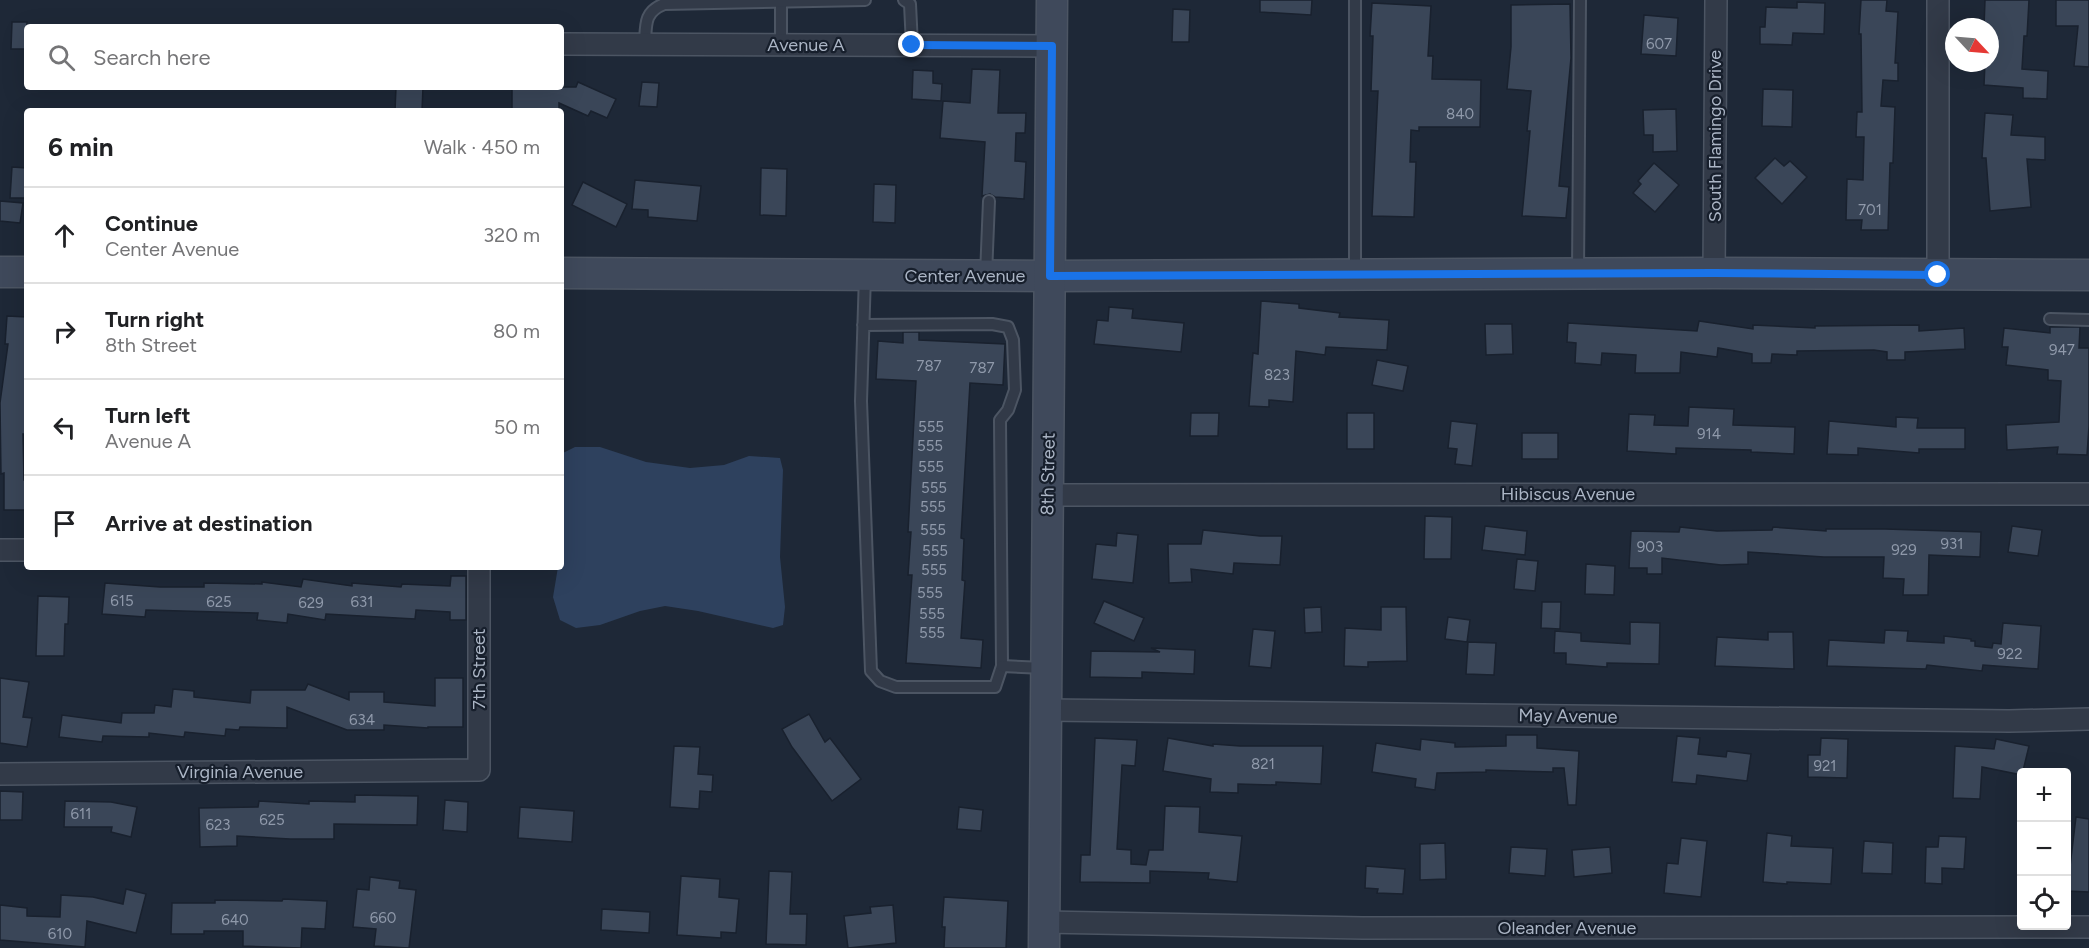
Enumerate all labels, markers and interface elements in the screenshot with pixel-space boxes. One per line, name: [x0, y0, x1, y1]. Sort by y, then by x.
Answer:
north arrow: [1945, 18, 1999, 72]
search box: [24, 24, 564, 90]
route end: [898, 31, 924, 57]
street label: Avenue A: [767, 34, 845, 56]
house number: 607: [1646, 35, 1672, 53]
icon: search: [45, 41, 78, 74]
text: Search here: [93, 44, 211, 71]
street label: South Flamingo Drive: [1704, 50, 1726, 222]
house number: 840: [1446, 105, 1474, 123]
text: 6 min: [48, 131, 114, 163]
text: Walk · 450 m: [424, 135, 540, 159]
house number: 701: [1858, 201, 1882, 219]
text: Continue: [105, 210, 198, 237]
icon: ahead: [48, 219, 81, 252]
text: 320 m: [483, 223, 540, 247]
text: Center Avenue: [105, 237, 239, 261]
route start: [1924, 261, 1950, 287]
street label: Center Avenue: [905, 265, 1026, 287]
text: Turn right: [105, 306, 204, 333]
icon: right: [48, 315, 81, 348]
text: 80 m: [493, 319, 540, 343]
text: 8th Street: [105, 333, 197, 357]
house number: 947: [2049, 341, 2075, 359]
house number: 787: [916, 357, 942, 375]
house number: 787: [969, 359, 995, 377]
house number: 823: [1264, 366, 1290, 384]
text: Turn left: [105, 402, 191, 429]
icon: left: [48, 411, 81, 444]
text: 50 m: [494, 415, 540, 439]
house number: 555: [918, 418, 944, 436]
house number: 914: [1697, 425, 1721, 443]
text: Avenue A: [105, 429, 191, 453]
street label: 8th Street: [1036, 432, 1060, 516]
house number: 555: [917, 437, 943, 455]
house number: 555: [918, 458, 944, 476]
house number: 555: [921, 479, 947, 497]
street label: Hibiscus Avenue: [1501, 483, 1635, 505]
house number: 555: [920, 498, 946, 516]
icon: arrive: [48, 507, 81, 540]
text: Arrive at destination: [105, 510, 313, 537]
house number: 555: [920, 521, 946, 539]
house number: 931: [1941, 535, 1963, 553]
house number: 903: [1637, 538, 1663, 556]
house number: 929: [1891, 541, 1917, 559]
house number: 555: [922, 542, 948, 560]
house number: 555: [921, 561, 947, 579]
house number: 555: [917, 584, 943, 602]
house number: 615: [110, 592, 134, 610]
house number: 625: [206, 593, 232, 611]
house number: 631: [351, 593, 373, 611]
house number: 629: [298, 594, 324, 612]
house number: 555: [919, 605, 945, 623]
house number: 555: [919, 624, 945, 642]
street label: 7th Street: [468, 628, 490, 710]
house number: 922: [1997, 645, 2023, 663]
street label: May Avenue: [1518, 704, 1618, 728]
house number: 634: [349, 711, 375, 729]
house number: 821: [1251, 755, 1275, 773]
house number: 921: [1813, 757, 1837, 775]
street label: Virginia Avenue: [177, 761, 303, 783]
map controls: [2017, 768, 2071, 930]
button: +: [2017, 768, 2071, 822]
house number: 611: [71, 805, 91, 823]
house number: 625: [259, 811, 285, 829]
house number: 623: [205, 816, 231, 834]
button: −: [2017, 822, 2071, 876]
button: locate: [2017, 876, 2071, 930]
house number: 660: [370, 909, 396, 927]
house number: 640: [221, 911, 249, 929]
street label: Oleander Avenue: [1498, 917, 1637, 939]
house number: 610: [48, 925, 72, 943]

